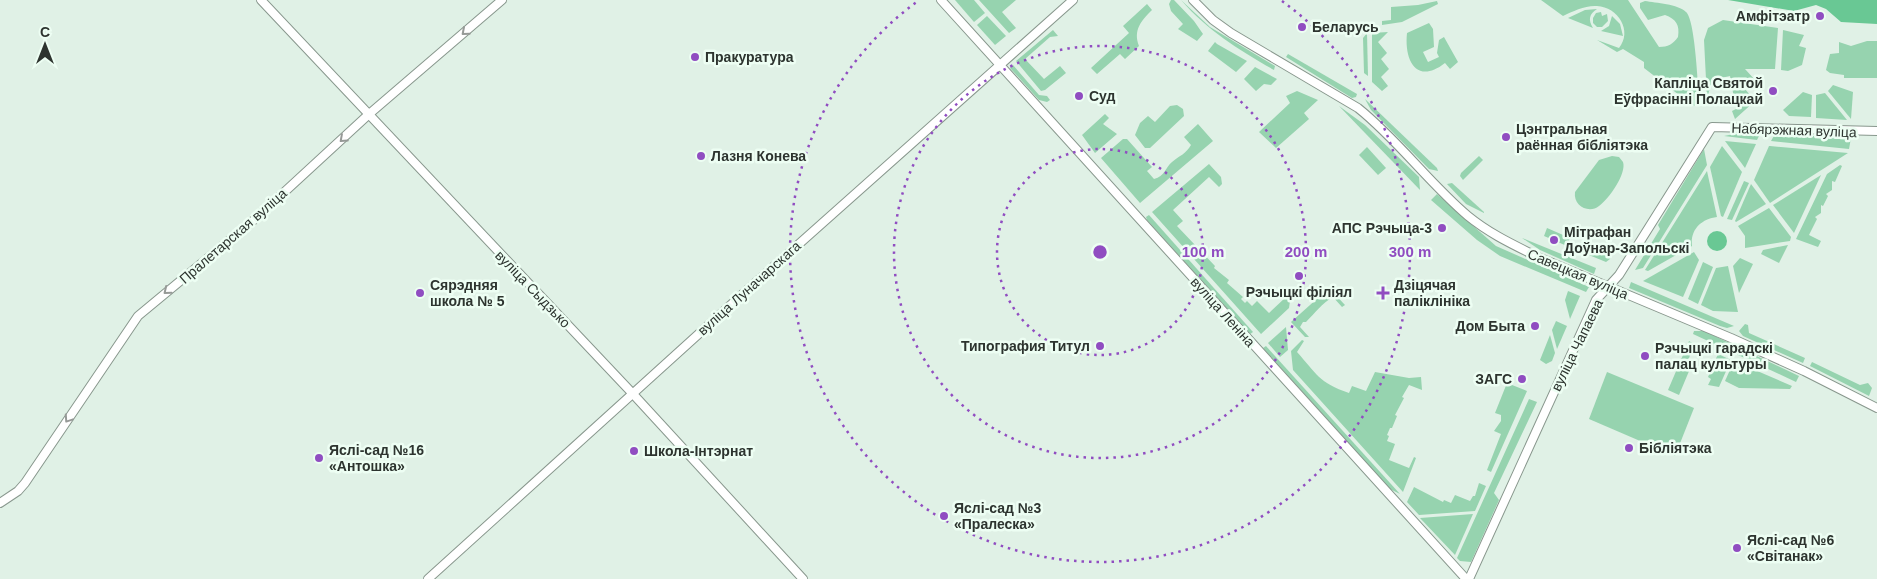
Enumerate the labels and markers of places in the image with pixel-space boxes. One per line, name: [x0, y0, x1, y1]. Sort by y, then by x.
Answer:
place label: Амфітэатр: [1736, 8, 1810, 24]
marker: Амфітэатр: [1814, 10, 1826, 22]
place label: Беларусь: [1312, 19, 1379, 35]
marker: Беларусь: [1296, 21, 1308, 33]
place label: Пракуратура: [705, 49, 794, 65]
marker: Пракуратура: [689, 51, 701, 63]
place label: Капліца Святой Еўфрасінні Полацкай: [1614, 75, 1763, 107]
marker: Капліца Святой Еўфрасінні Полацкай: [1767, 85, 1779, 97]
place label: Суд: [1089, 88, 1116, 104]
marker: Суд: [1073, 90, 1085, 102]
place label: Цэнтральная раённая бібліятэка: [1516, 121, 1648, 153]
marker: Цэнтральная раённая бібліятэка: [1500, 131, 1512, 143]
place label: Лазня Конева: [711, 148, 806, 164]
marker: Лазня Конева: [695, 150, 707, 162]
place label: АПС Рэчыца-3: [1332, 220, 1432, 236]
marker: АПС Рэчыца-3: [1436, 222, 1448, 234]
place label: Мітрафан Доўнар-Запольскі: [1564, 224, 1689, 256]
marker: Мітрафан Доўнар-Запольскі: [1548, 234, 1560, 246]
centre of rings: [1091, 243, 1109, 261]
marker: Рэчыцкі філіял: [1293, 270, 1305, 282]
place label: Сярэдняя школа № 5: [430, 277, 505, 309]
place label: Дзіцячая паліклініка: [1394, 277, 1470, 309]
place label: Рэчыцкі філіял: [1246, 284, 1352, 300]
marker: Дзіцячая паліклініка: [1376, 286, 1390, 300]
marker: Сярэдняя школа № 5: [414, 287, 426, 299]
place label: Дом Быта: [1456, 318, 1525, 334]
marker: Дом Быта: [1529, 320, 1541, 332]
place label: Типография Титул: [961, 338, 1090, 354]
marker: Типография Титул: [1094, 340, 1106, 352]
place label: Рэчыцкі гарадскі палац культуры: [1655, 340, 1773, 372]
marker: Рэчыцкі гарадскі палац культуры: [1639, 350, 1651, 362]
place label: ЗАГС: [1475, 371, 1512, 387]
marker: ЗАГС: [1516, 373, 1528, 385]
place label: Бібліятэка: [1639, 440, 1712, 456]
place label: Яслі-сад №16 «Антошка»: [329, 442, 424, 474]
marker: Бібліятэка: [1623, 442, 1635, 454]
place label: Школа-Інтэрнат: [644, 443, 753, 459]
marker: Школа-Інтэрнат: [628, 445, 640, 457]
marker: Яслі-сад №16 «Антошка»: [313, 452, 325, 464]
place label: Яслі-сад №3 «Пралеска»: [954, 500, 1041, 532]
marker: Яслі-сад №3 «Пралеска»: [938, 510, 950, 522]
place label: Яслі-сад №6 «Світанак»: [1747, 532, 1834, 564]
marker: Яслі-сад №6 «Світанак»: [1731, 542, 1743, 554]

